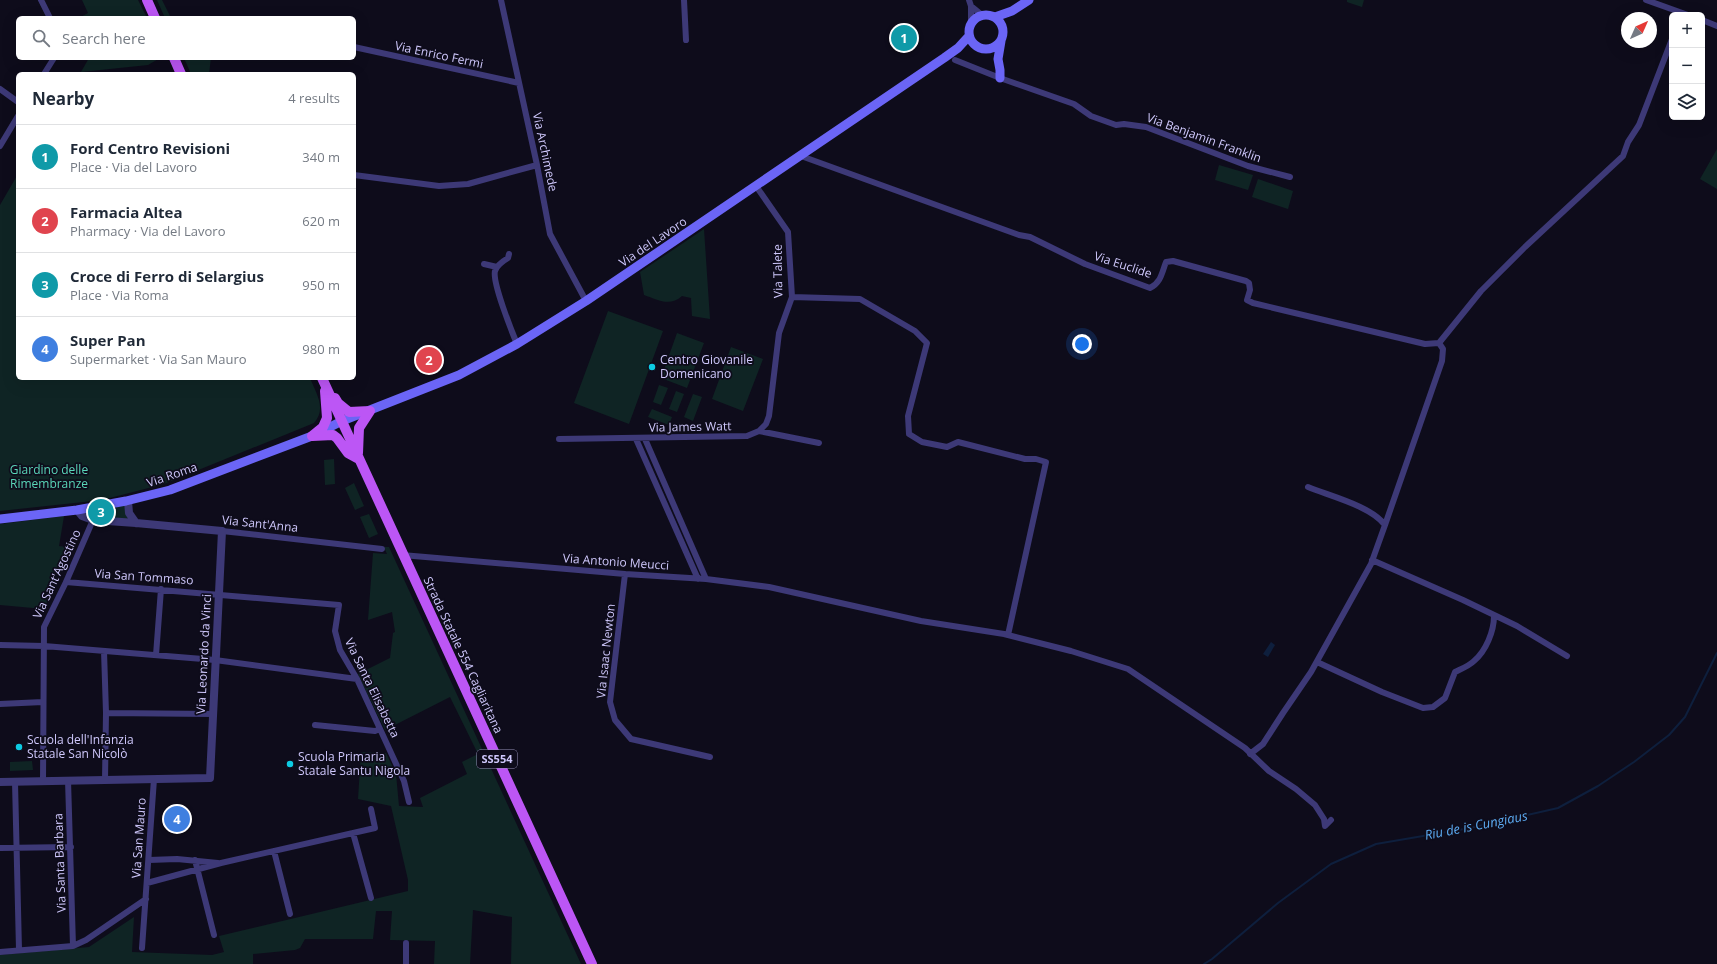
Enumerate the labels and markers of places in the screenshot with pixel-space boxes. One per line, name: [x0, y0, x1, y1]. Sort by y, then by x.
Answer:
pin: 1: [891, 23, 917, 53]
pin: 2: [416, 345, 442, 375]
place label: Centro Giovanile Domenicano: [660, 351, 753, 382]
marker: Centro Giovanile Domenicano: [647, 362, 657, 372]
pin: 3: [88, 497, 114, 527]
place label: Scuola dell'Infanzia Statale San Nicolò: [27, 731, 134, 762]
marker: Scuola dell'Infanzia Statale San Nicolò: [14, 742, 24, 752]
place label: Scuola Primaria Statale Santu Nigola: [298, 748, 410, 779]
marker: Scuola Primaria Statale Santu Nigola: [285, 759, 295, 769]
pin: 4: [164, 804, 190, 834]

